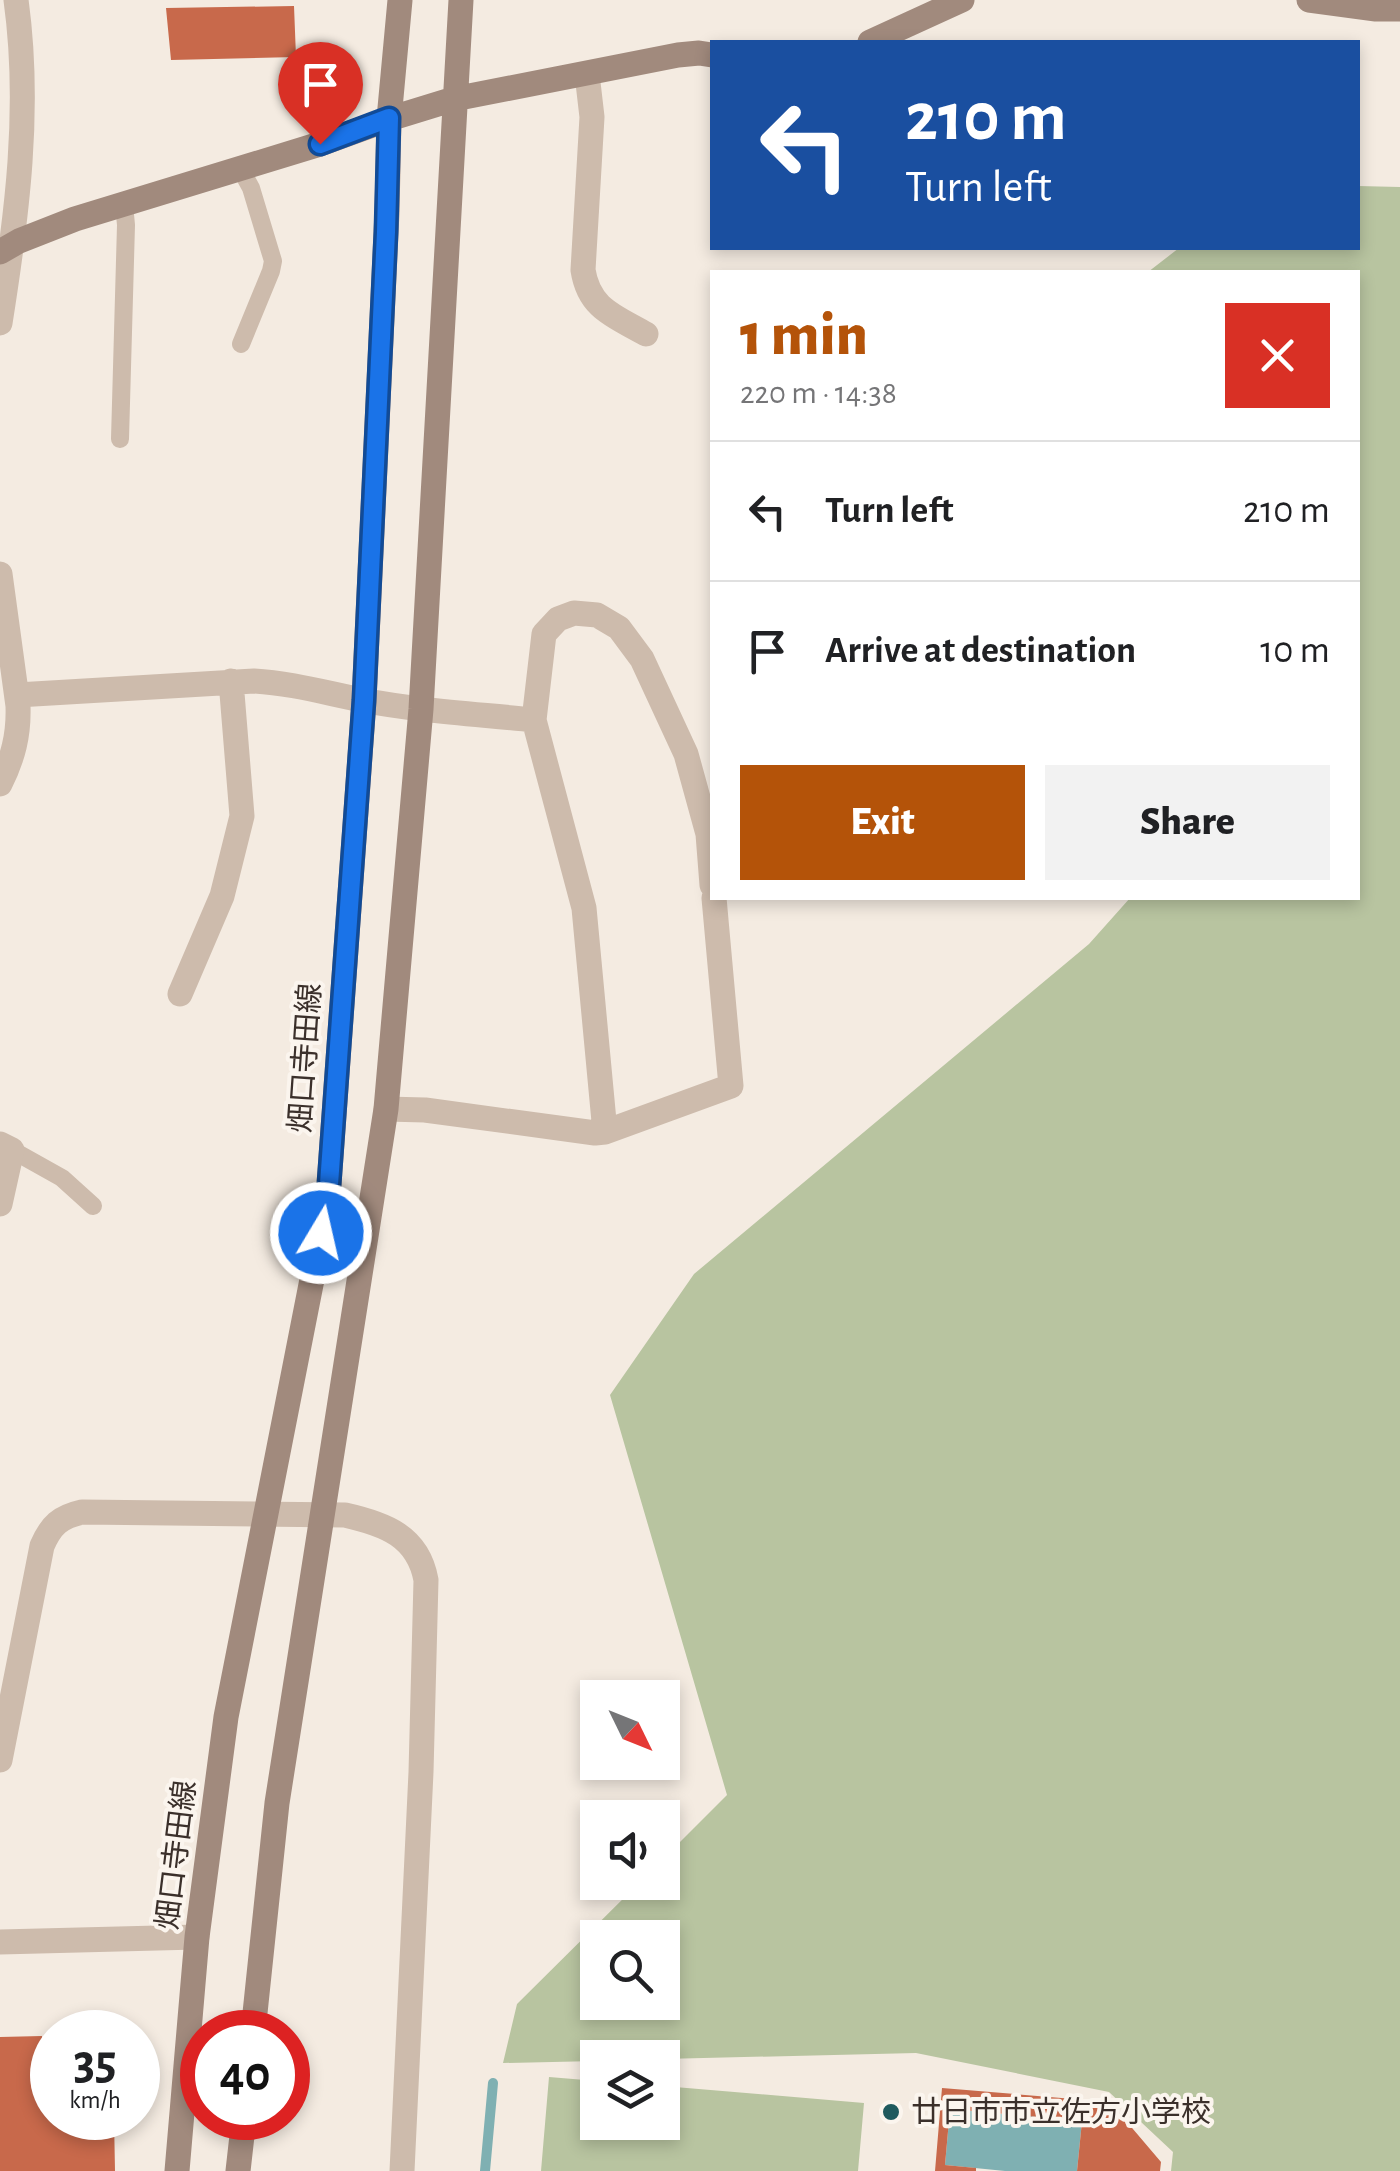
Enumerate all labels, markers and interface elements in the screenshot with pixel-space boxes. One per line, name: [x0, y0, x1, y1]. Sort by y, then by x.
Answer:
pin: [278, 42, 363, 145]
icon: arrive: [293, 57, 348, 112]
icon: left: [740, 80, 870, 210]
text: 210 m: [905, 83, 1067, 153]
text: Turn left: [905, 165, 1052, 210]
button: close: [1225, 303, 1330, 408]
text: 1 min: [740, 306, 868, 366]
text: 220 m · 14:38: [740, 377, 897, 409]
icon: left: [740, 484, 795, 539]
text: Turn left: [825, 492, 953, 530]
text: 210 m: [1243, 492, 1330, 530]
icon: arrive: [740, 624, 795, 679]
text: Arrive at destination: [825, 632, 1136, 670]
text: 10 m: [1260, 632, 1330, 670]
button: Exit: [740, 765, 1025, 880]
button: Share: [1045, 765, 1330, 880]
street label: 畑口寺田線: [284, 982, 326, 1134]
position arrow: [269, 1181, 373, 1285]
north arrow: [580, 1680, 680, 1780]
map controls: [580, 1680, 680, 2140]
street label: 畑口寺田線: [151, 1779, 201, 1931]
button: sound: [580, 1800, 680, 1900]
button: search: [580, 1920, 680, 2020]
speed limit sign: 40: [180, 2010, 310, 2140]
text: 35: [73, 2038, 117, 2088]
button: layers: [580, 2040, 680, 2140]
text: km/h: [69, 2088, 121, 2113]
place label: 廿日市市立佐方小学校: [911, 2096, 1211, 2128]
marker: 廿日市市立佐方小学校: [880, 2101, 902, 2123]

